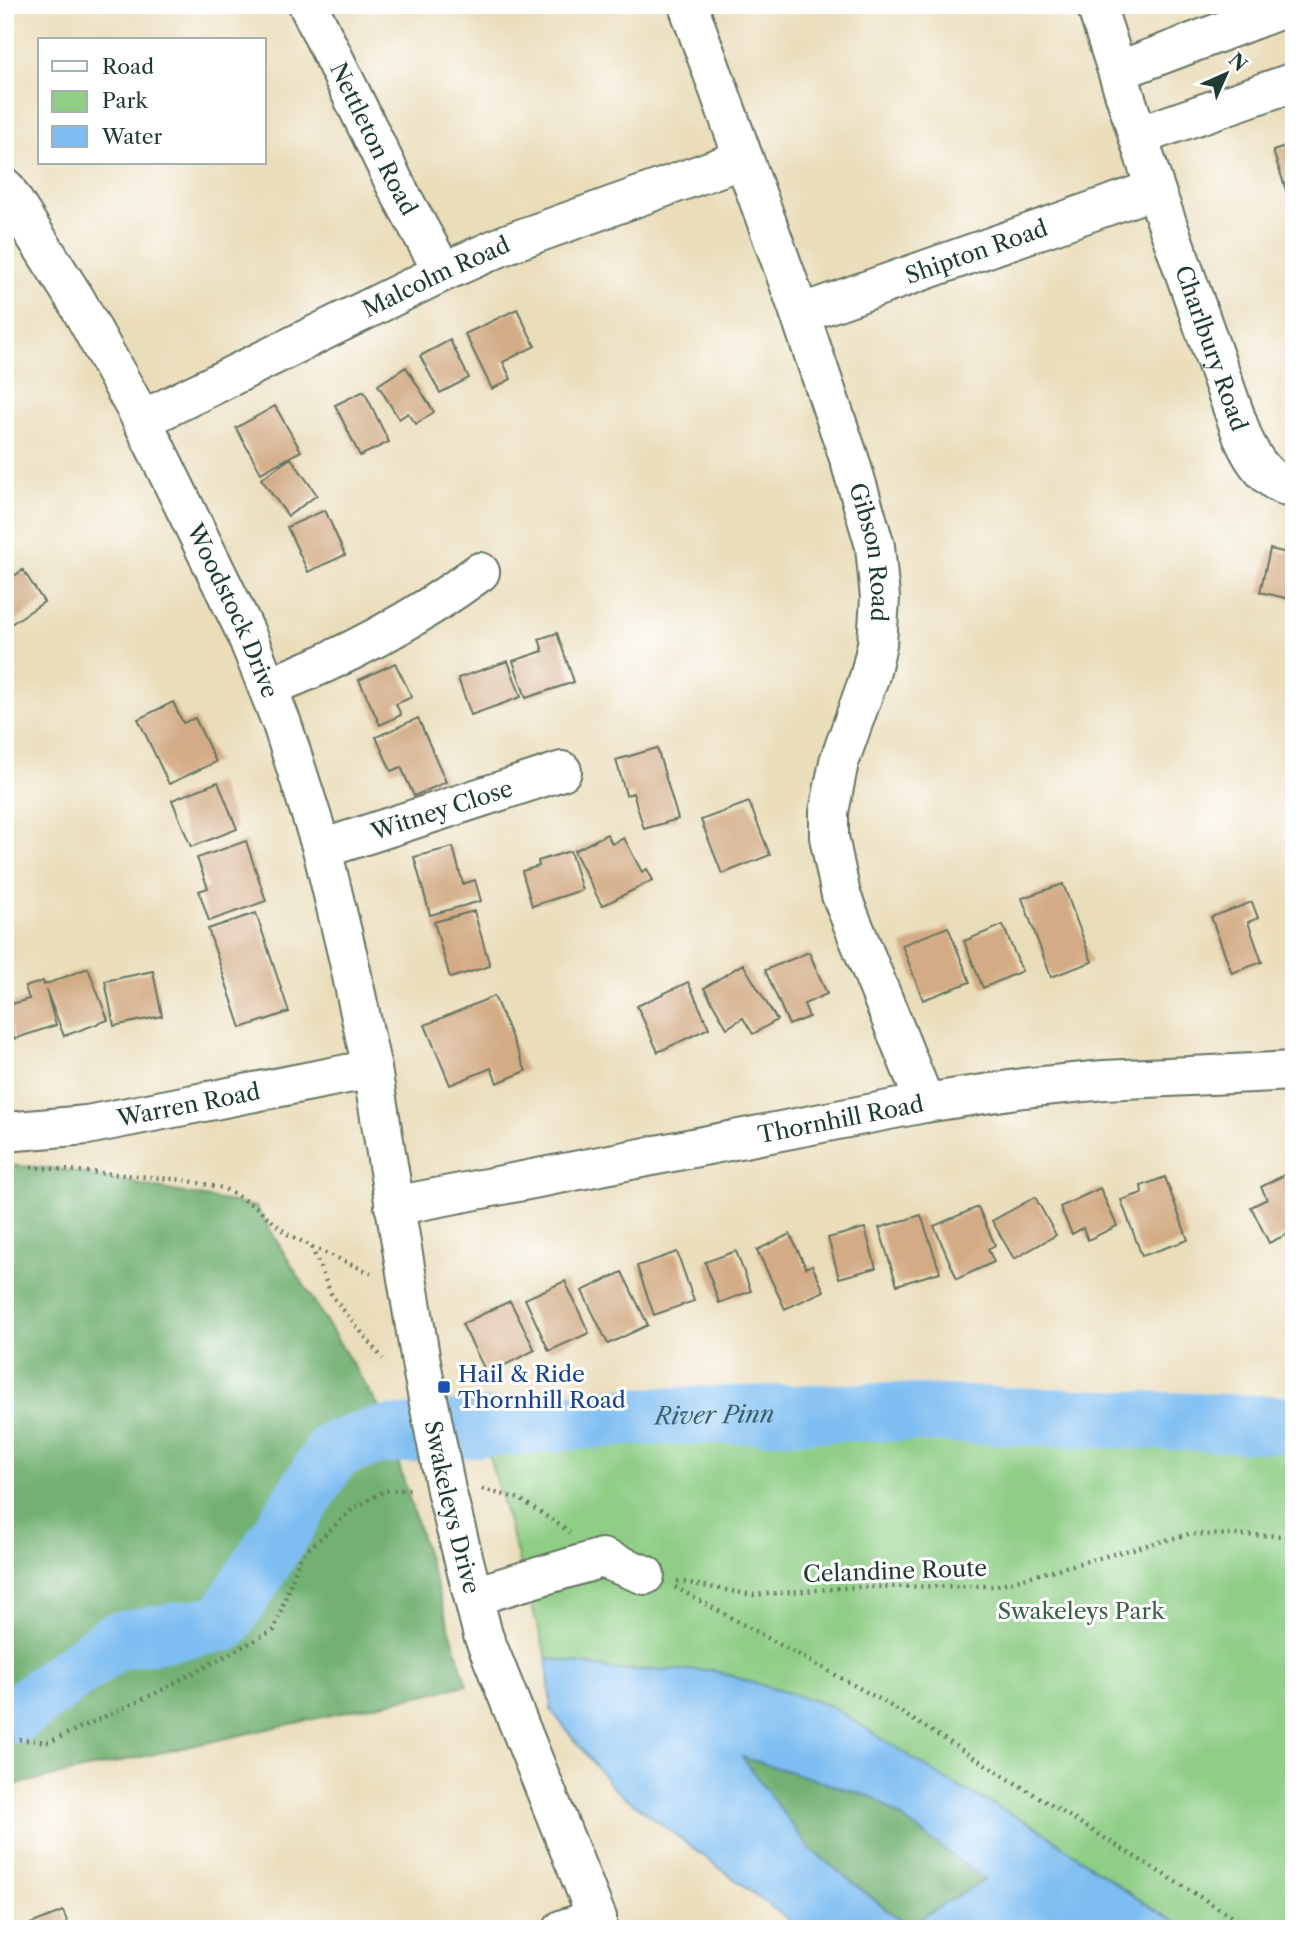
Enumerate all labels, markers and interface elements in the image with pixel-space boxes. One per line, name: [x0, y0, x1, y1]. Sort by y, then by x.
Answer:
legend: [38, 38, 266, 164]
north arrow: [1190, 38, 1260, 108]
text: N: [1224, 48, 1252, 76]
text: Road: [102, 54, 154, 79]
street label: Nettleton Road: [324, 58, 423, 220]
text: Park: [102, 88, 148, 113]
text: Water: [101, 124, 162, 149]
street label: Shipton Road: [901, 214, 1051, 290]
street label: Malcolm Road: [358, 230, 514, 323]
street label: Charlbury Road: [1169, 262, 1253, 435]
street label: Gibson Road: [843, 480, 894, 623]
street label: Woodstock Drive: [180, 518, 284, 702]
street label: Witney Close: [367, 774, 516, 846]
street label: Warren Road: [114, 1077, 262, 1133]
street label: Thornhill Road: [756, 1090, 926, 1149]
place label: Hail & Ride Thornhill Road: [458, 1360, 626, 1414]
marker: Hail & Ride Thornhill Road: [436, 1379, 452, 1395]
water label: River Pinn: [652, 1399, 775, 1431]
street label: Swakeleys Drive: [419, 1418, 486, 1597]
street label: Celandine Route: [802, 1554, 988, 1588]
park label: Swakeleys Park: [997, 1597, 1166, 1625]

